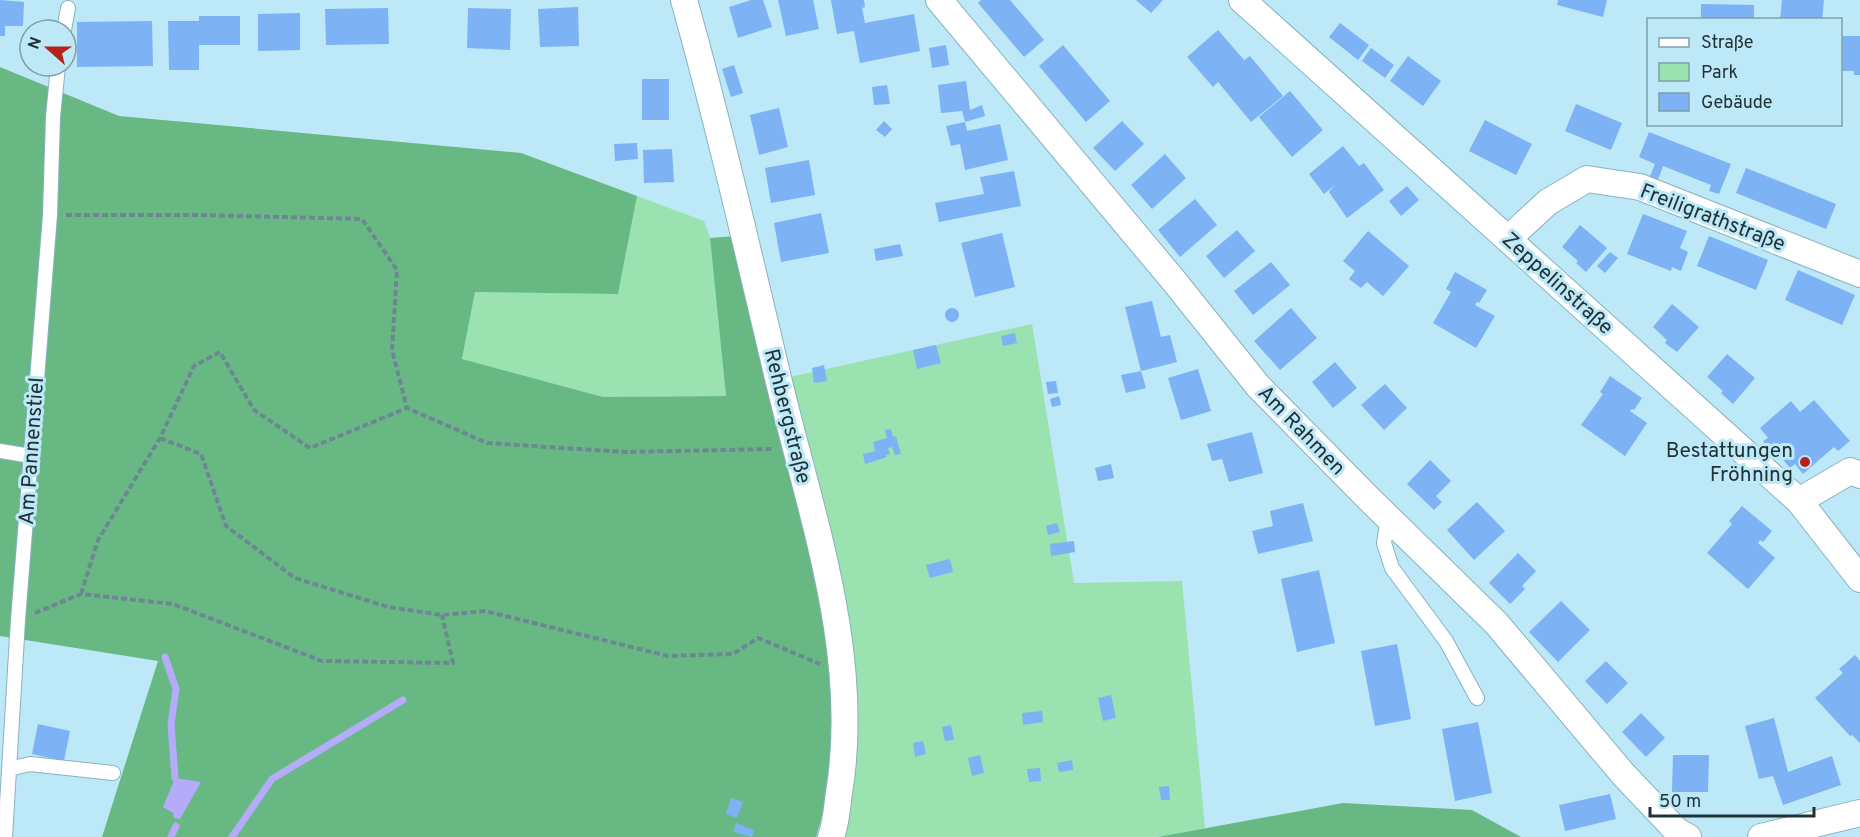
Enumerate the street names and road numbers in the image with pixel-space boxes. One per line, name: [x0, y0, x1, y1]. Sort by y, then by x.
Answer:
street label: Freiligrathstraße: [1636, 178, 1789, 259]
street label: Zeppelinstraße: [1496, 227, 1618, 341]
street label: Rehbergstraße: [757, 346, 816, 487]
street label: Am Pannenstiel: [14, 376, 51, 526]
street label: Am Rahmen: [1251, 380, 1351, 482]

